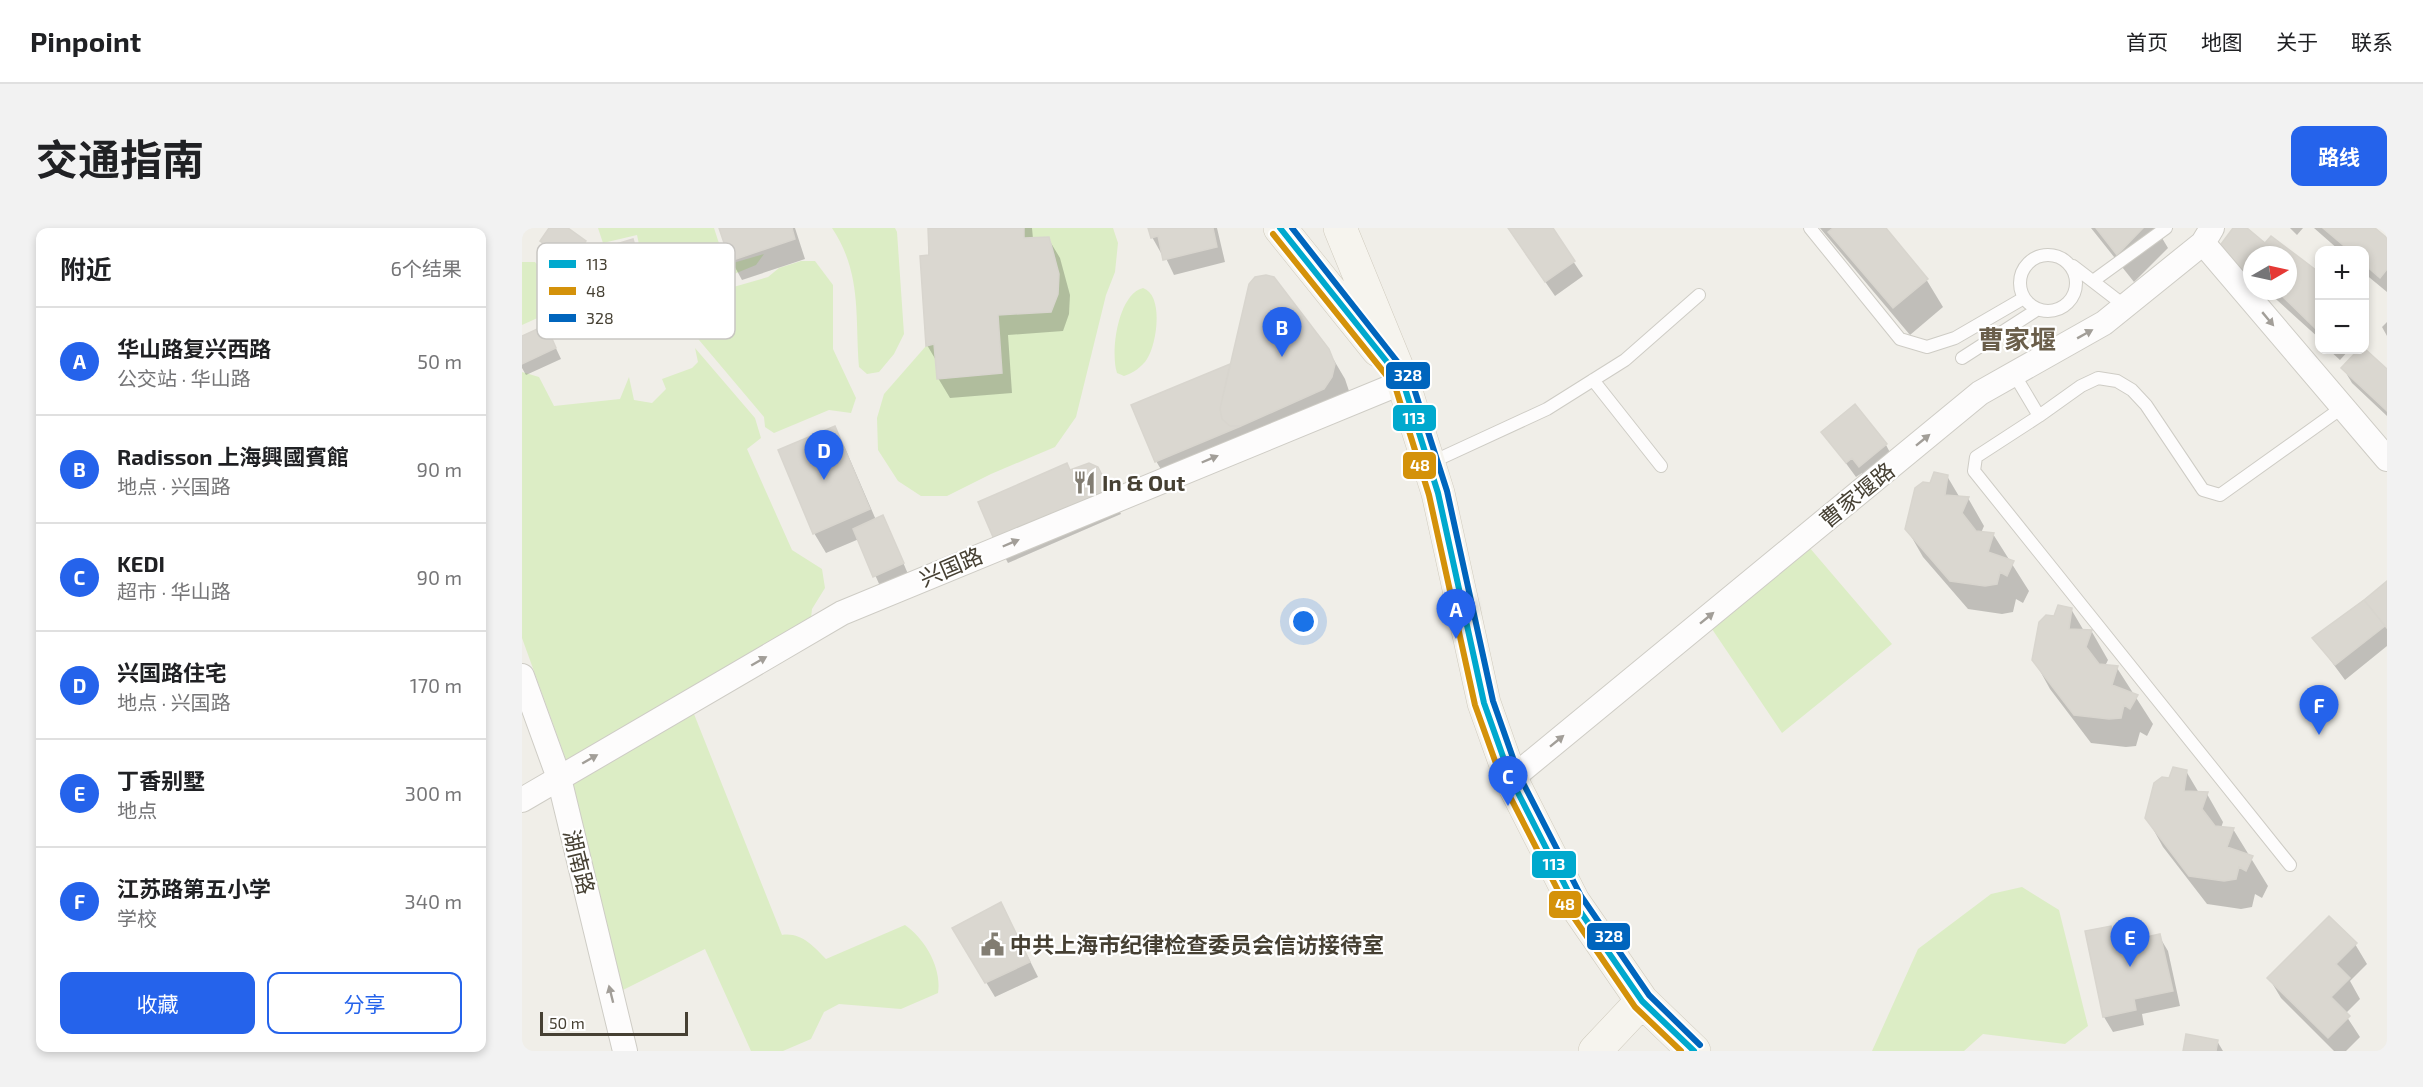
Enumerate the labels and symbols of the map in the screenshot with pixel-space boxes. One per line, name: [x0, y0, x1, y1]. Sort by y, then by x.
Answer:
legend: [537, 243, 735, 339]
north arrow: [2243, 246, 2297, 300]
text: 113: [586, 254, 608, 273]
text: 48: [586, 281, 606, 300]
text: 328: [586, 308, 614, 327]
pin: B: [1262, 308, 1302, 357]
one-way arrow: [2262, 311, 2275, 327]
district label: 曹家堰: [1978, 323, 2056, 354]
one-way arrow: [2077, 329, 2094, 339]
line badge: 328: [1385, 361, 1431, 390]
text: 328: [1394, 365, 1422, 384]
line badge: 113: [1392, 404, 1437, 432]
text: 113: [1403, 408, 1425, 427]
pin: D: [804, 430, 844, 480]
one-way arrow: [1915, 434, 1931, 447]
line badge: 48: [1402, 451, 1437, 480]
one-way arrow: [1202, 454, 1220, 464]
text: 48: [1410, 455, 1430, 474]
street label: 曹家堰路: [1814, 456, 1899, 532]
place label: In & Out: [1102, 469, 1185, 495]
restaurant icon: In & Out: [1071, 470, 1097, 496]
one-way arrow: [1002, 537, 1020, 547]
street label: 兴国路: [915, 541, 986, 591]
pin: A: [1436, 590, 1476, 639]
your location: [1289, 607, 1318, 636]
one-way arrow: [1699, 611, 1715, 624]
one-way arrow: [751, 656, 768, 666]
pin: F: [2300, 686, 2338, 735]
one-way arrow: [1549, 736, 1564, 748]
one-way arrow: [582, 754, 599, 764]
pin: C: [1488, 756, 1528, 806]
street label: 湖南路: [559, 827, 601, 897]
line badge: 113: [1531, 850, 1577, 879]
text: 113: [1543, 854, 1565, 873]
line badge: 48: [1548, 890, 1582, 919]
text: 48: [1555, 894, 1575, 913]
pin: E: [2110, 918, 2150, 967]
line badge: 328: [1586, 922, 1631, 951]
text: 328: [1595, 926, 1623, 945]
place label: 中共上海市纪律检查委员会信访接待室: [1010, 931, 1384, 957]
public building icon: 中共上海市纪律检查委员会信访接待室: [979, 932, 1005, 958]
one-way arrow: [606, 985, 616, 1003]
scale bar: [540, 1009, 688, 1036]

